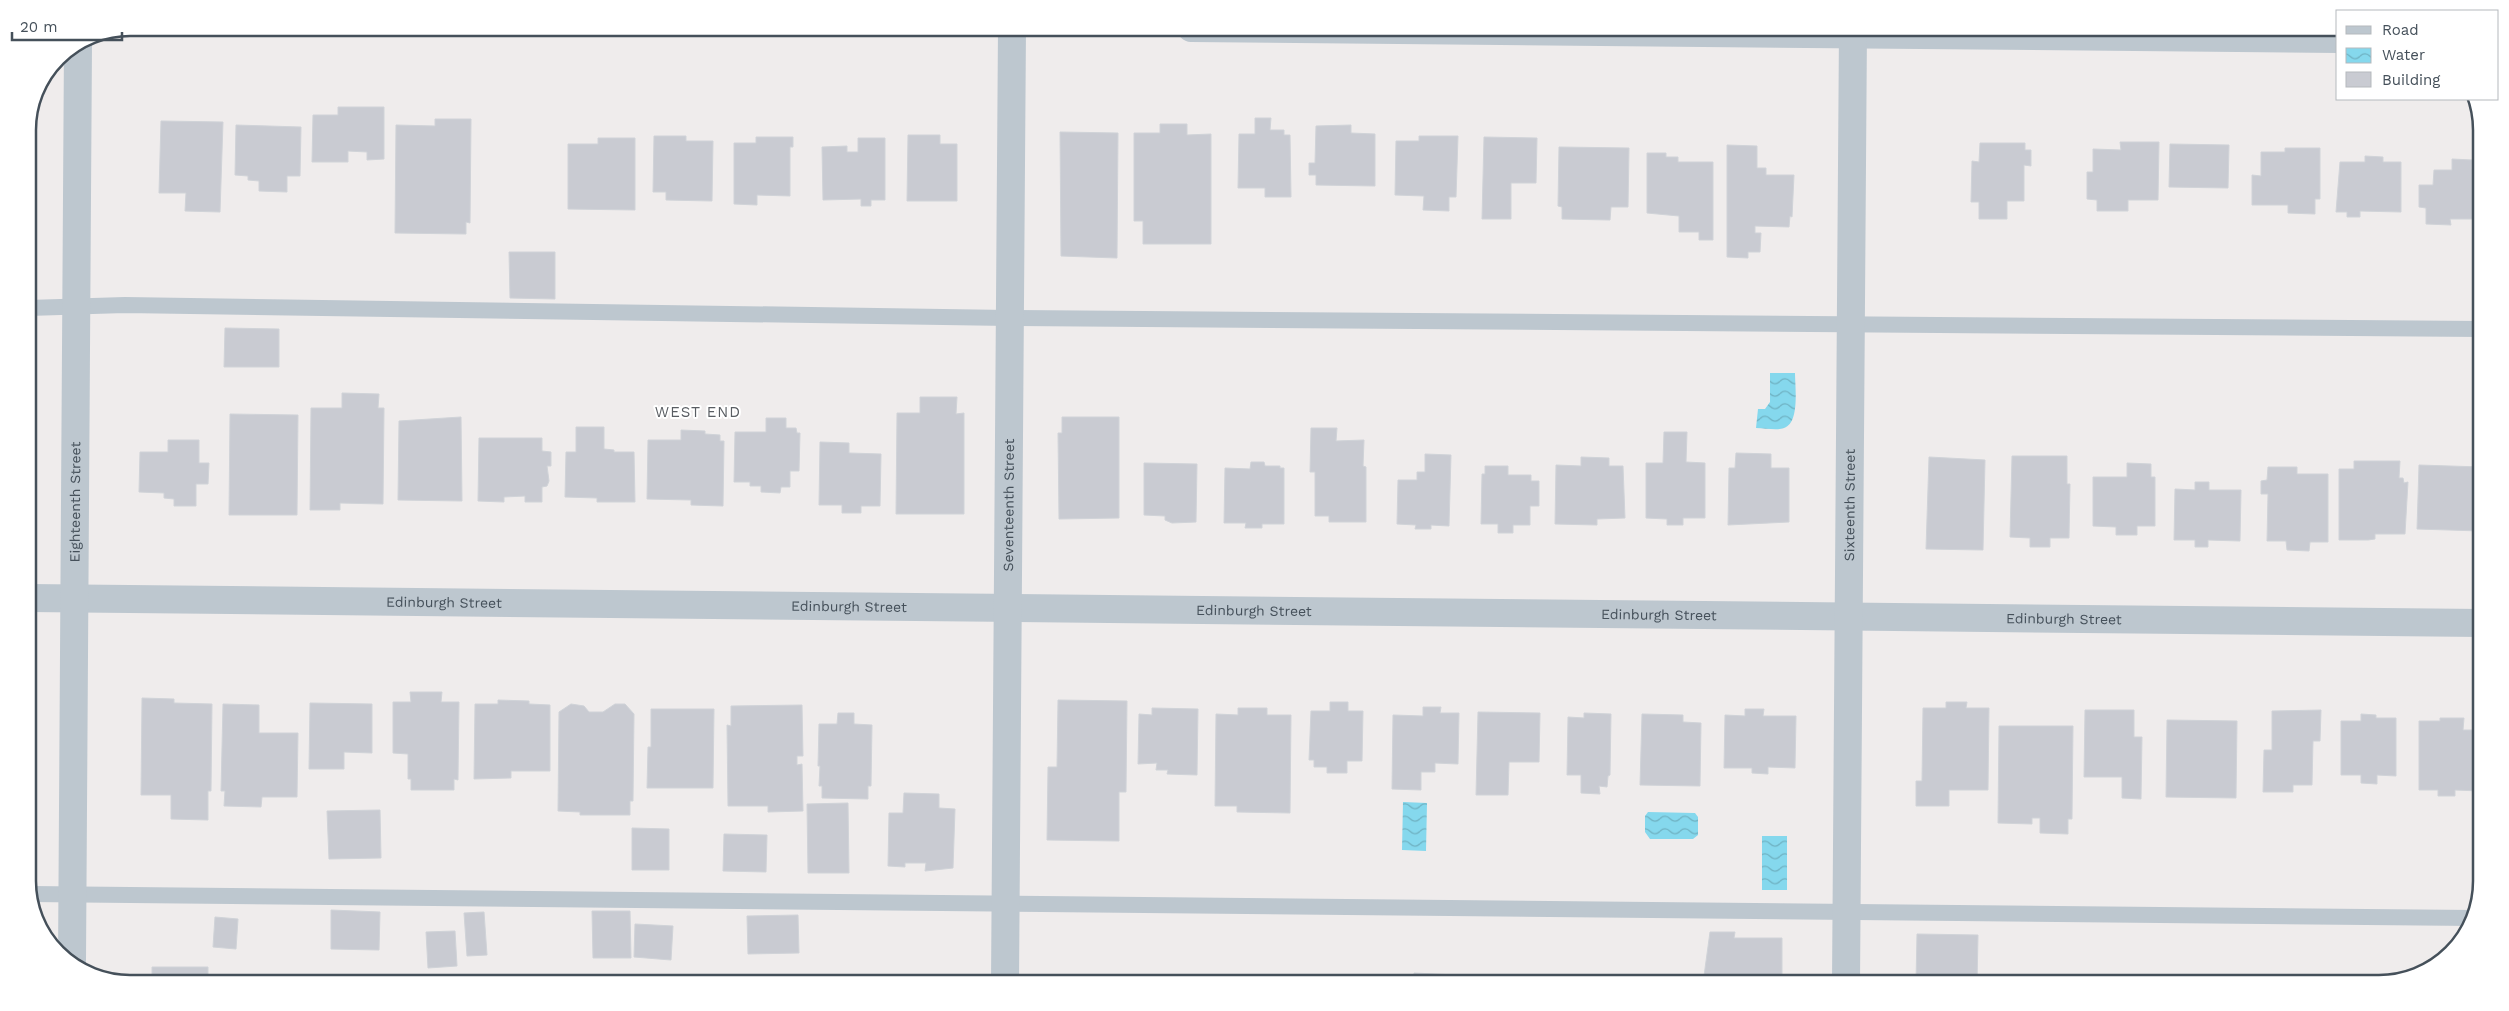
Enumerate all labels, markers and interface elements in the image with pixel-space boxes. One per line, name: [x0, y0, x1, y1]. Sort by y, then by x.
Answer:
scale bar: [12, 10, 122, 42]
legend: [2336, 10, 2499, 100]
text: 20 m: [20, 18, 58, 36]
text: Road: [2382, 21, 2419, 39]
text: Water: [2382, 46, 2425, 64]
text: Building: [2382, 71, 2440, 89]
district label: WEST END: [655, 403, 741, 421]
street label: Seventeenth Street: [1000, 438, 1017, 572]
street label: Eighteenth Street: [67, 441, 83, 562]
street label: Sixteenth Street: [1841, 449, 1858, 561]
street label: Edinburgh Street: [386, 594, 502, 611]
street label: Edinburgh Street: [791, 598, 907, 615]
street label: Edinburgh Street: [1196, 602, 1312, 619]
street label: Edinburgh Street: [1601, 606, 1717, 623]
street label: Edinburgh Street: [2006, 610, 2122, 627]

